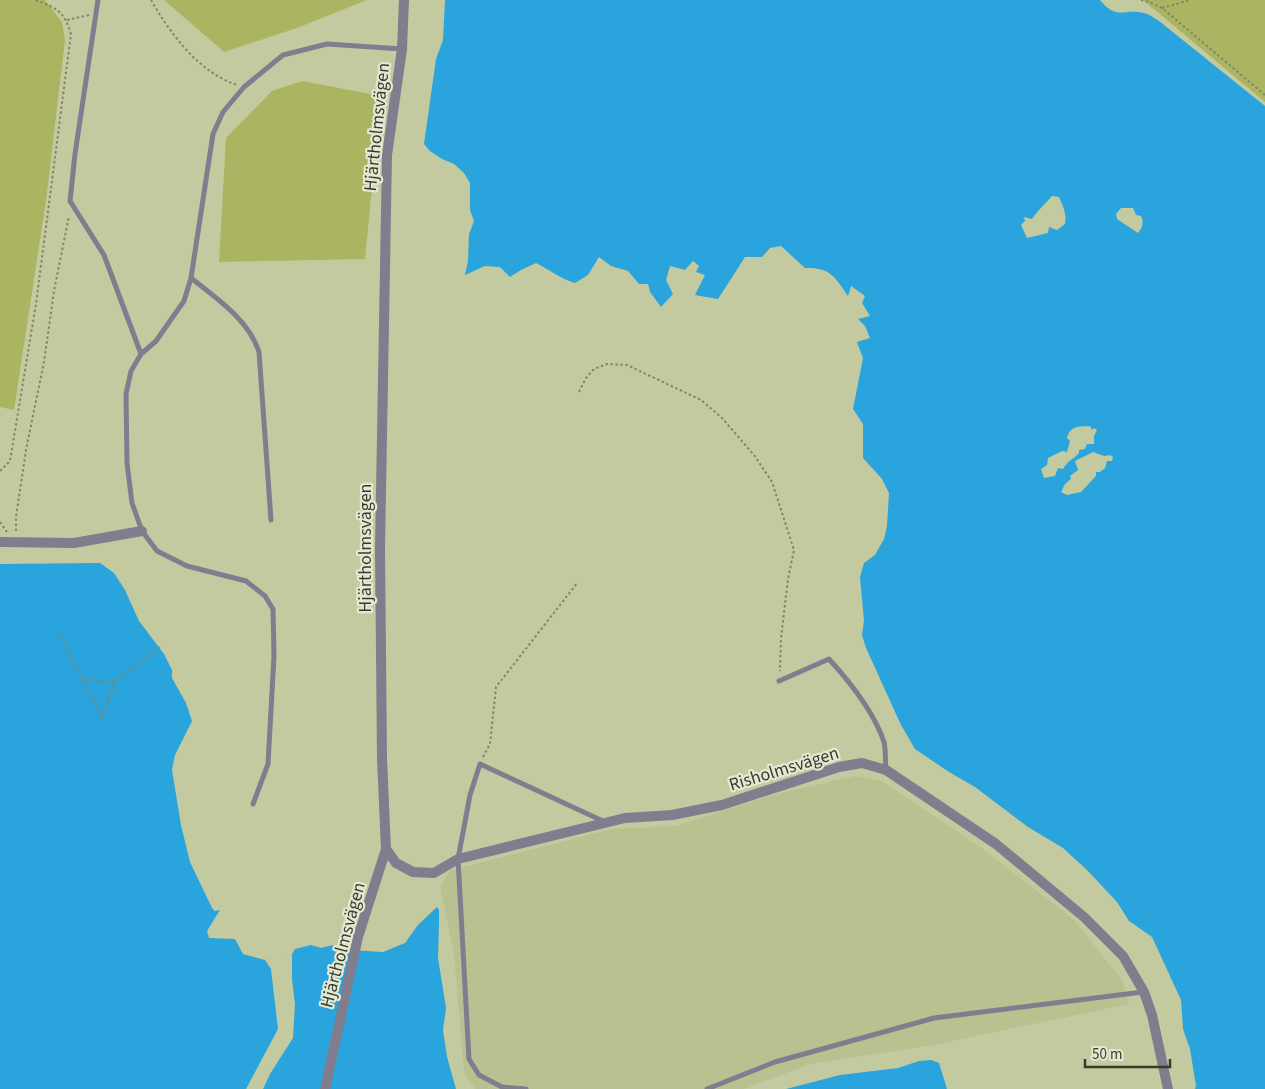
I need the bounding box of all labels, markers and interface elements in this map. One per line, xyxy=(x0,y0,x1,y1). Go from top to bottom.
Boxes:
street label: Hjärtholmsvägen xyxy=(358,62,396,192)
street label: Hjärtholmsvägen xyxy=(353,484,378,612)
street label: Risholmsvägen xyxy=(726,740,842,798)
street label: Hjärtholmsvägen xyxy=(314,880,372,1010)
scale bar xyxy=(1085,1036,1170,1068)
text: 50 m xyxy=(1092,1044,1122,1065)

